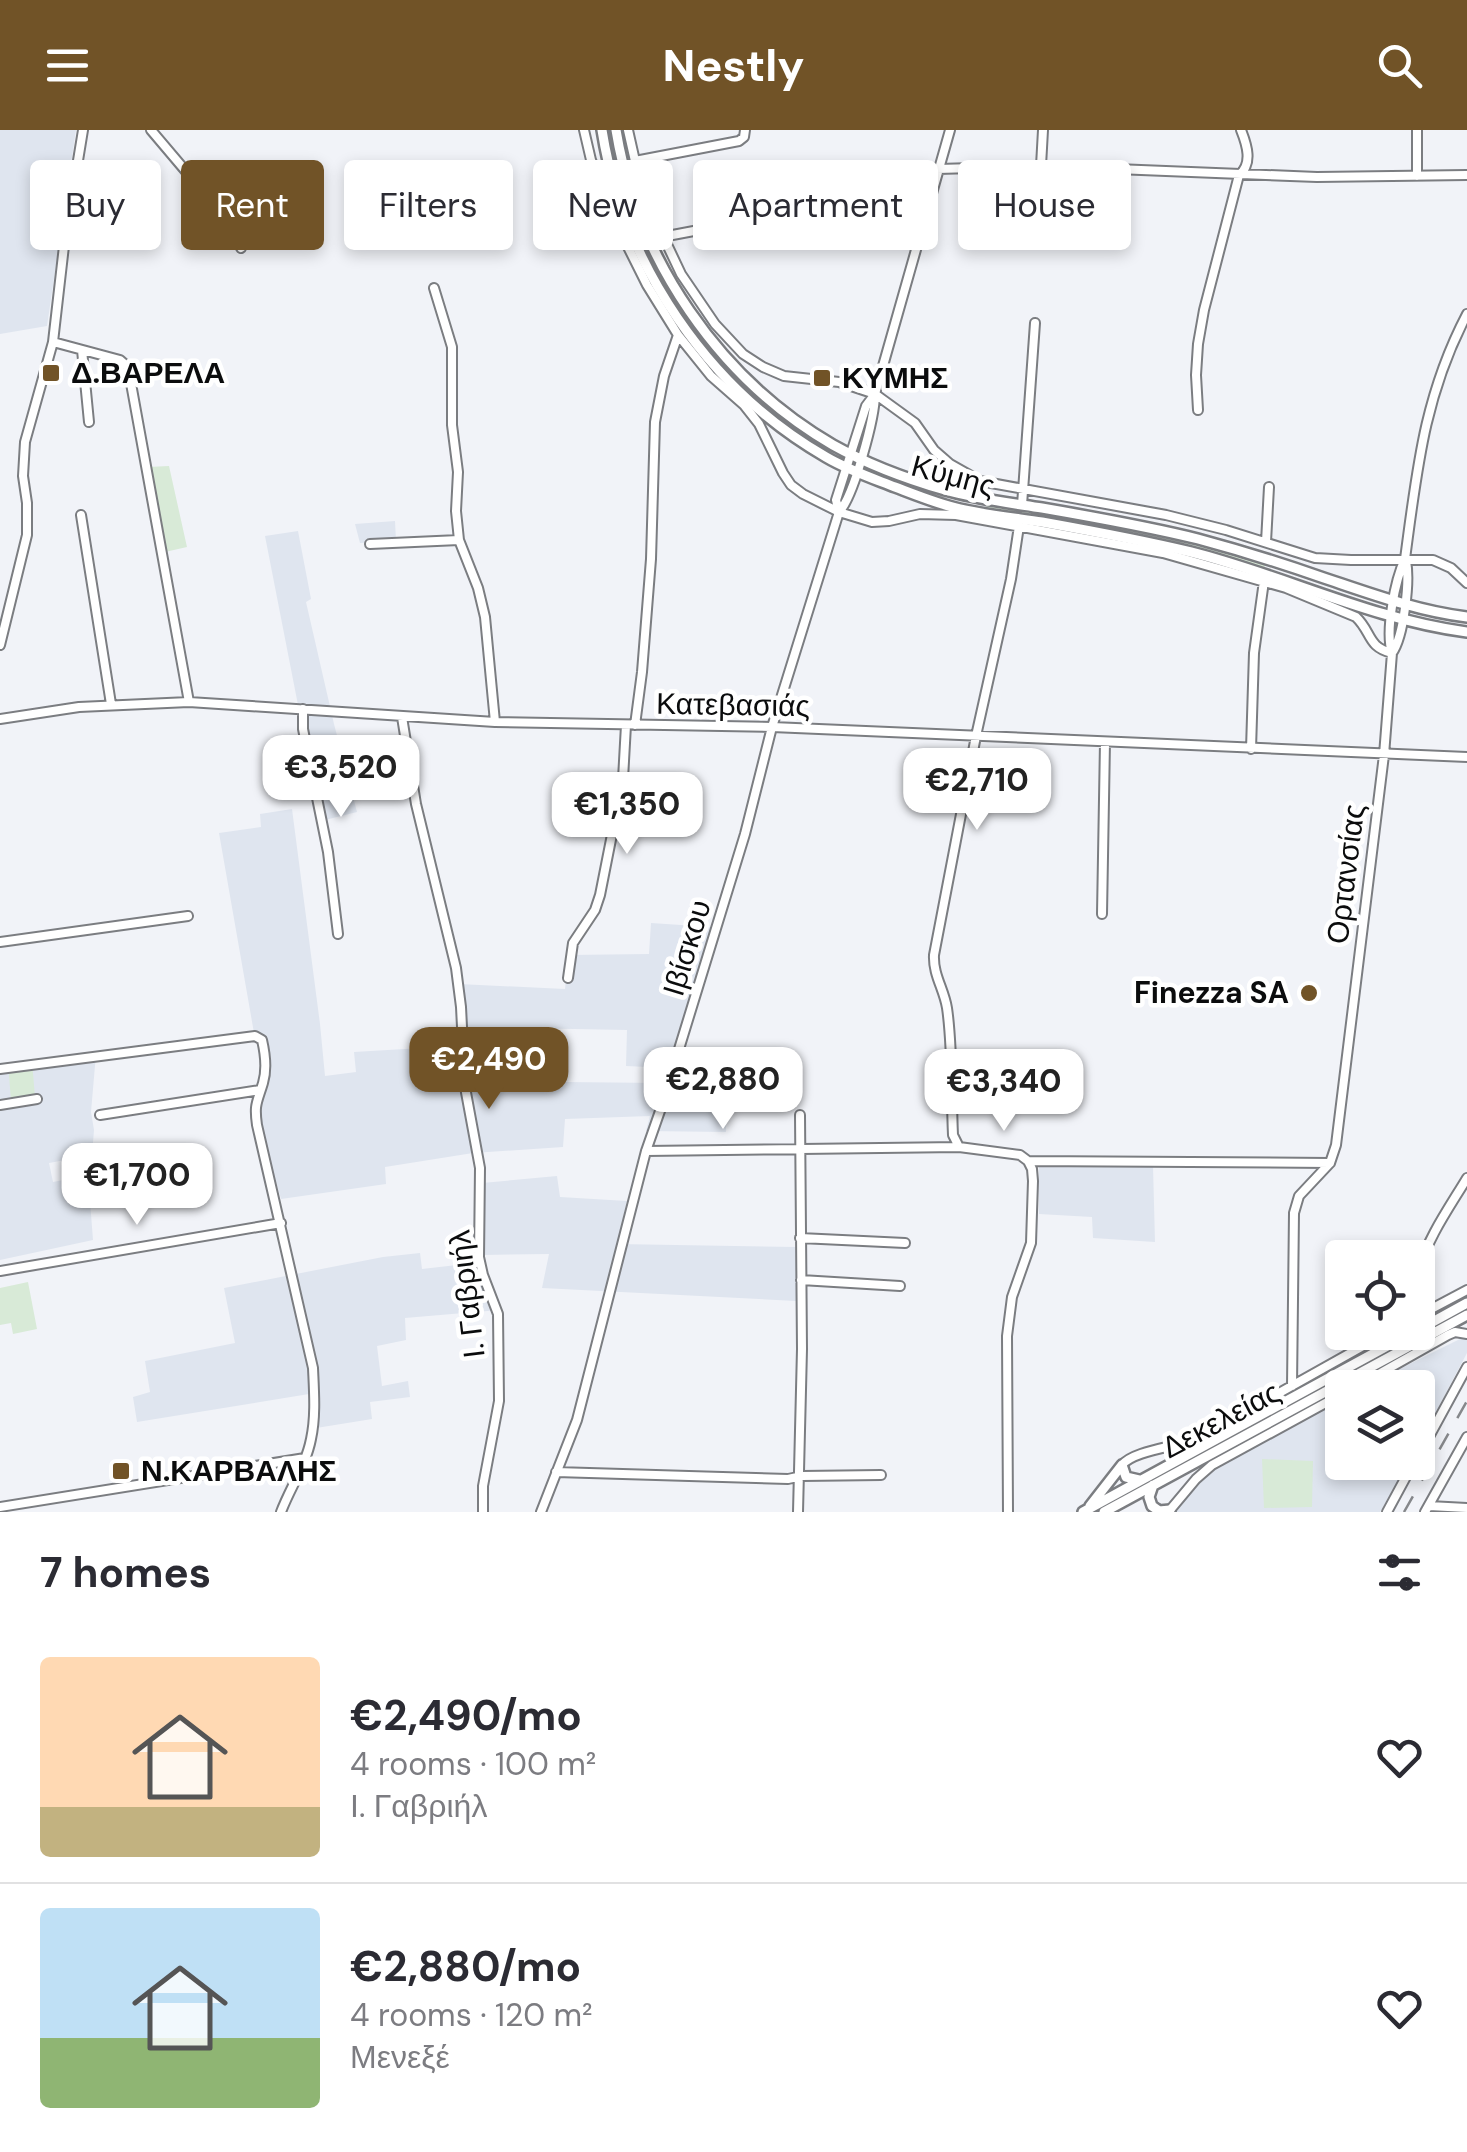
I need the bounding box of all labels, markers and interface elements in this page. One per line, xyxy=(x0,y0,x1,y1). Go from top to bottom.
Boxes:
text: Nestly xyxy=(663,36,804,95)
icon: menu xyxy=(40,38,95,93)
icon: search xyxy=(1372,38,1427,93)
chip: Buy xyxy=(30,160,161,250)
chip: Rent xyxy=(181,160,324,250)
chip: Filters xyxy=(344,160,513,250)
chip: New xyxy=(533,160,673,250)
chip: Apartment xyxy=(693,160,938,250)
chip: House xyxy=(958,160,1131,250)
place label: Δ.ΒΑΡΕΛΑ xyxy=(71,353,225,392)
place label: ΚΥΜΗΣ xyxy=(842,358,948,397)
marker: Δ.ΒΑΡΕΛΑ xyxy=(40,362,62,384)
marker: ΚΥΜΗΣ xyxy=(811,367,833,389)
street label: Κύμης xyxy=(907,446,999,505)
street label: Κατεβασιάς xyxy=(656,684,810,725)
pin: €3,520 xyxy=(260,735,422,820)
text: €3,520 xyxy=(285,746,398,788)
pin: €2,710 xyxy=(896,748,1058,833)
text: €2,710 xyxy=(925,759,1029,801)
pin: €1,350 xyxy=(546,772,708,857)
text: €1,350 xyxy=(574,783,680,825)
street label: Ορτανσίας xyxy=(1318,802,1373,946)
street label: Ιβίσκου xyxy=(653,895,720,1001)
place label: Finezza SA xyxy=(1134,973,1289,1012)
marker: Finezza SA xyxy=(1298,982,1320,1004)
pin: €2,490 xyxy=(408,1027,570,1112)
text: €2,490 xyxy=(431,1038,547,1080)
pin: €2,880 xyxy=(642,1047,804,1132)
pin: €3,340 xyxy=(923,1049,1085,1134)
text: €2,880 xyxy=(666,1058,780,1100)
text: €3,340 xyxy=(946,1060,1062,1102)
pin: €1,700 xyxy=(56,1143,218,1228)
text: €1,700 xyxy=(84,1154,190,1196)
street label: Ι. Γαβριήλ xyxy=(439,1228,494,1360)
map controls xyxy=(1325,1240,1435,1480)
button: locate xyxy=(1325,1240,1435,1350)
button: layers xyxy=(1325,1370,1435,1480)
street label: Δεκελείας xyxy=(1155,1372,1287,1467)
place label: Ν.ΚΑΡΒΑΛΗΣ xyxy=(141,1451,337,1490)
marker: Ν.ΚΑΡΒΑΛΗΣ xyxy=(110,1460,132,1482)
text: 7 homes xyxy=(40,1545,211,1600)
icon: filters xyxy=(1372,1545,1427,1600)
text: €2,490/mo xyxy=(350,1688,582,1743)
icon: home xyxy=(120,1697,240,1817)
icon: heart xyxy=(1372,1730,1427,1785)
text: 4 rooms · 100 m² xyxy=(350,1743,596,1785)
text: Ι. Γαβριήλ xyxy=(350,1785,487,1827)
text: €2,880/mo xyxy=(350,1939,581,1994)
icon: home xyxy=(120,1948,240,2068)
icon: heart xyxy=(1372,1981,1427,2036)
text: 4 rooms · 120 m² xyxy=(350,1994,593,2036)
text: Μενεξέ xyxy=(350,2036,450,2078)

